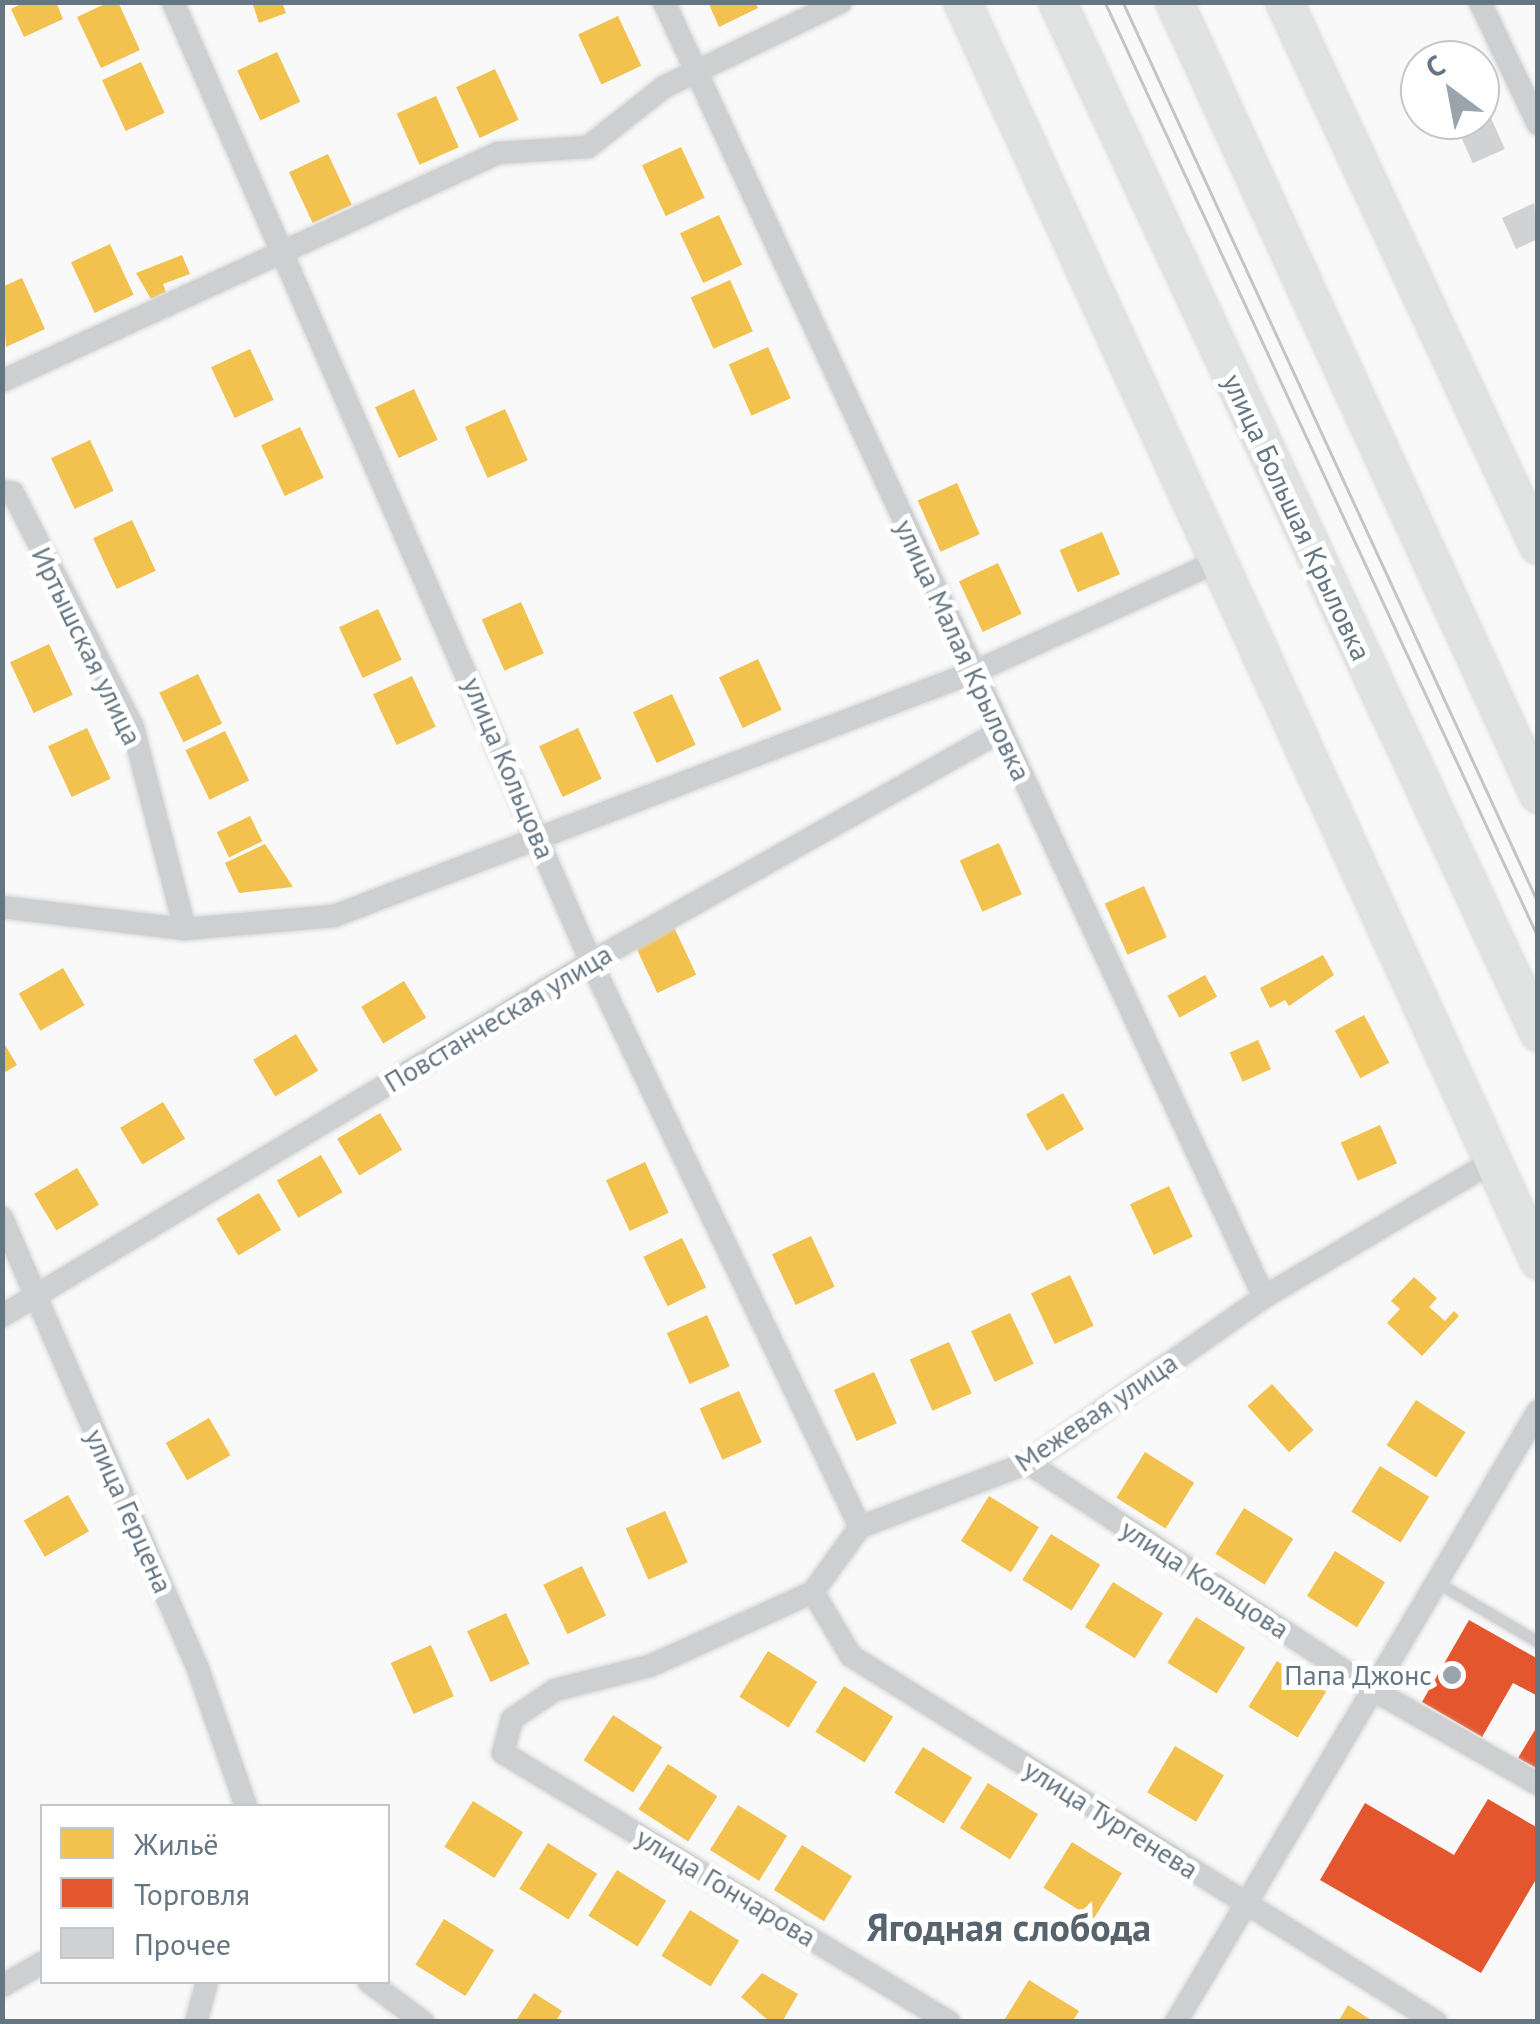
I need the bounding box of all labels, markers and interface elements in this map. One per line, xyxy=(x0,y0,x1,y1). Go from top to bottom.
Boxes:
north arrow xyxy=(1400,40,1500,140)
text: С xyxy=(1418,46,1451,86)
street label: улица Большая Крыловка xyxy=(1216,368,1378,666)
street label: улица Малая Крыловка xyxy=(888,514,1038,786)
street label: Иртышская улица xyxy=(25,542,149,750)
street label: улица Кольцова xyxy=(456,672,562,864)
street label: Повстанческая улица xyxy=(378,937,618,1099)
street label: Межевая улица xyxy=(1008,1345,1184,1479)
street label: улица Герцена xyxy=(78,1424,180,1598)
street label: улица Кольцова xyxy=(1114,1512,1296,1646)
place label: Папа Джонс xyxy=(1284,1658,1432,1692)
marker: Папа Джонс xyxy=(1441,1664,1463,1686)
street label: улица Тургенева xyxy=(1017,1752,1205,1886)
legend xyxy=(40,1804,390,1984)
street label: улица Гончарова xyxy=(630,1820,822,1954)
text: Жильё xyxy=(134,1824,218,1863)
text: Торговля xyxy=(134,1874,250,1913)
district label: Ягодная слобода xyxy=(867,1904,1151,1950)
text: Прочее xyxy=(134,1924,231,1963)

